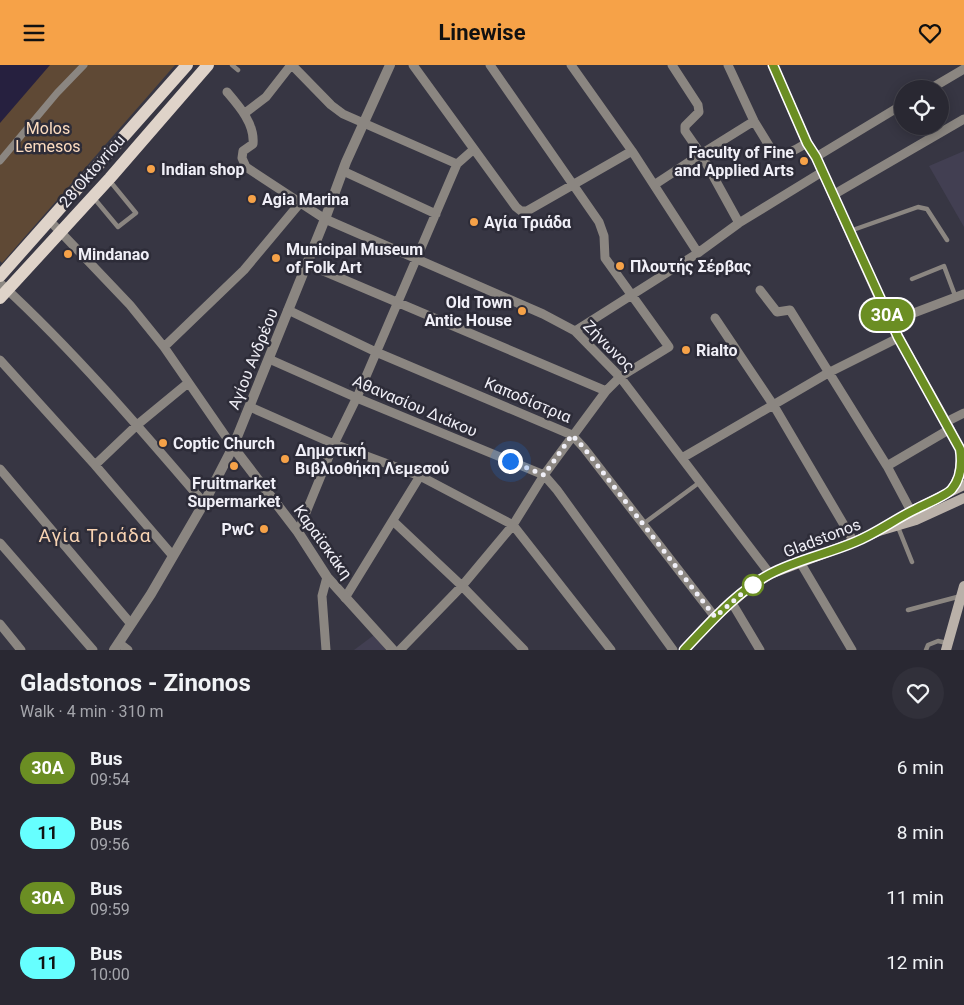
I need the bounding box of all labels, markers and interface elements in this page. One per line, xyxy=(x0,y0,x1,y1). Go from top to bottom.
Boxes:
icon: menu xyxy=(20,19,48,47)
icon: heart xyxy=(916,19,944,47)
text: Linewise xyxy=(438,20,526,45)
map controls xyxy=(894,80,949,135)
button: locate xyxy=(894,80,949,135)
park label: Molos Lemesos xyxy=(15,119,81,156)
street label: 28 Oktovriou xyxy=(55,131,129,211)
place label: Faculty of Fine and Applied Arts xyxy=(674,143,794,180)
marker: Faculty of Fine and Applied Arts xyxy=(798,155,810,167)
place label: Indian shop xyxy=(161,160,245,179)
marker: Indian shop xyxy=(145,163,157,175)
place label: Agia Marina xyxy=(262,190,349,209)
marker: Agia Marina xyxy=(246,193,258,205)
place label: Αγία Τριάδα xyxy=(484,213,571,232)
marker: Αγία Τριάδα xyxy=(468,216,480,228)
place label: Municipal Museum of Folk Art xyxy=(286,240,423,277)
place label: Mindanao xyxy=(78,245,149,264)
marker: Mindanao xyxy=(62,248,74,260)
marker: Municipal Museum of Folk Art xyxy=(270,252,282,264)
place label: Πλουτής Σέρβας xyxy=(630,257,751,276)
marker: Πλουτής Σέρβας xyxy=(614,260,626,272)
place label: Old Town Antic House xyxy=(424,293,512,330)
line badge: 30A xyxy=(858,299,916,331)
text: 30A xyxy=(871,304,903,325)
marker: Old Town Antic House xyxy=(516,305,528,317)
street label: Αγίου Ανδρέου xyxy=(224,306,282,412)
street label: Ζήνωνος xyxy=(579,316,639,376)
place label: Rialto xyxy=(696,341,738,360)
marker: Rialto xyxy=(680,344,692,356)
street label: Αθανασίου Διάκου xyxy=(350,371,480,441)
street label: Καποδίστρια xyxy=(482,373,574,427)
place label: Coptic Church xyxy=(173,434,275,453)
marker: Coptic Church xyxy=(157,437,169,449)
place label: Δημοτική Βιβλιοθήκη Λεμεσού xyxy=(295,441,450,478)
your location xyxy=(498,449,523,474)
marker: Δημοτική Βιβλιοθήκη Λεμεσού xyxy=(279,453,291,465)
marker: Fruitmarket Supermarket xyxy=(228,460,240,472)
place label: Fruitmarket Supermarket xyxy=(187,474,281,511)
street label: Καραϊσκάκη xyxy=(290,501,356,583)
street label: Gladstonos xyxy=(781,515,863,561)
place label: PwC xyxy=(221,520,254,539)
marker: PwC xyxy=(258,523,270,535)
district label: Αγία Τριάδα xyxy=(38,524,152,547)
unlabelled marker xyxy=(742,574,764,596)
button: heart xyxy=(892,667,944,719)
text: Gladstonos - Zinonos xyxy=(20,669,251,697)
text: Walk · 4 min · 310 m xyxy=(20,702,164,721)
text: Bus xyxy=(90,747,123,770)
text: 6 min xyxy=(897,756,944,779)
text: 30A xyxy=(31,757,64,778)
text: 09:54 xyxy=(90,770,130,789)
text: Bus xyxy=(90,812,123,835)
text: 8 min xyxy=(897,821,944,844)
text: 11 xyxy=(37,822,58,843)
text: 09:56 xyxy=(90,835,130,854)
text: Bus xyxy=(90,877,123,900)
text: 11 min xyxy=(886,886,944,909)
text: 30A xyxy=(31,887,64,908)
text: 09:59 xyxy=(90,900,130,919)
text: Bus xyxy=(90,942,123,965)
text: 12 min xyxy=(886,951,944,974)
text: 11 xyxy=(37,952,58,973)
text: 10:00 xyxy=(90,965,130,984)

